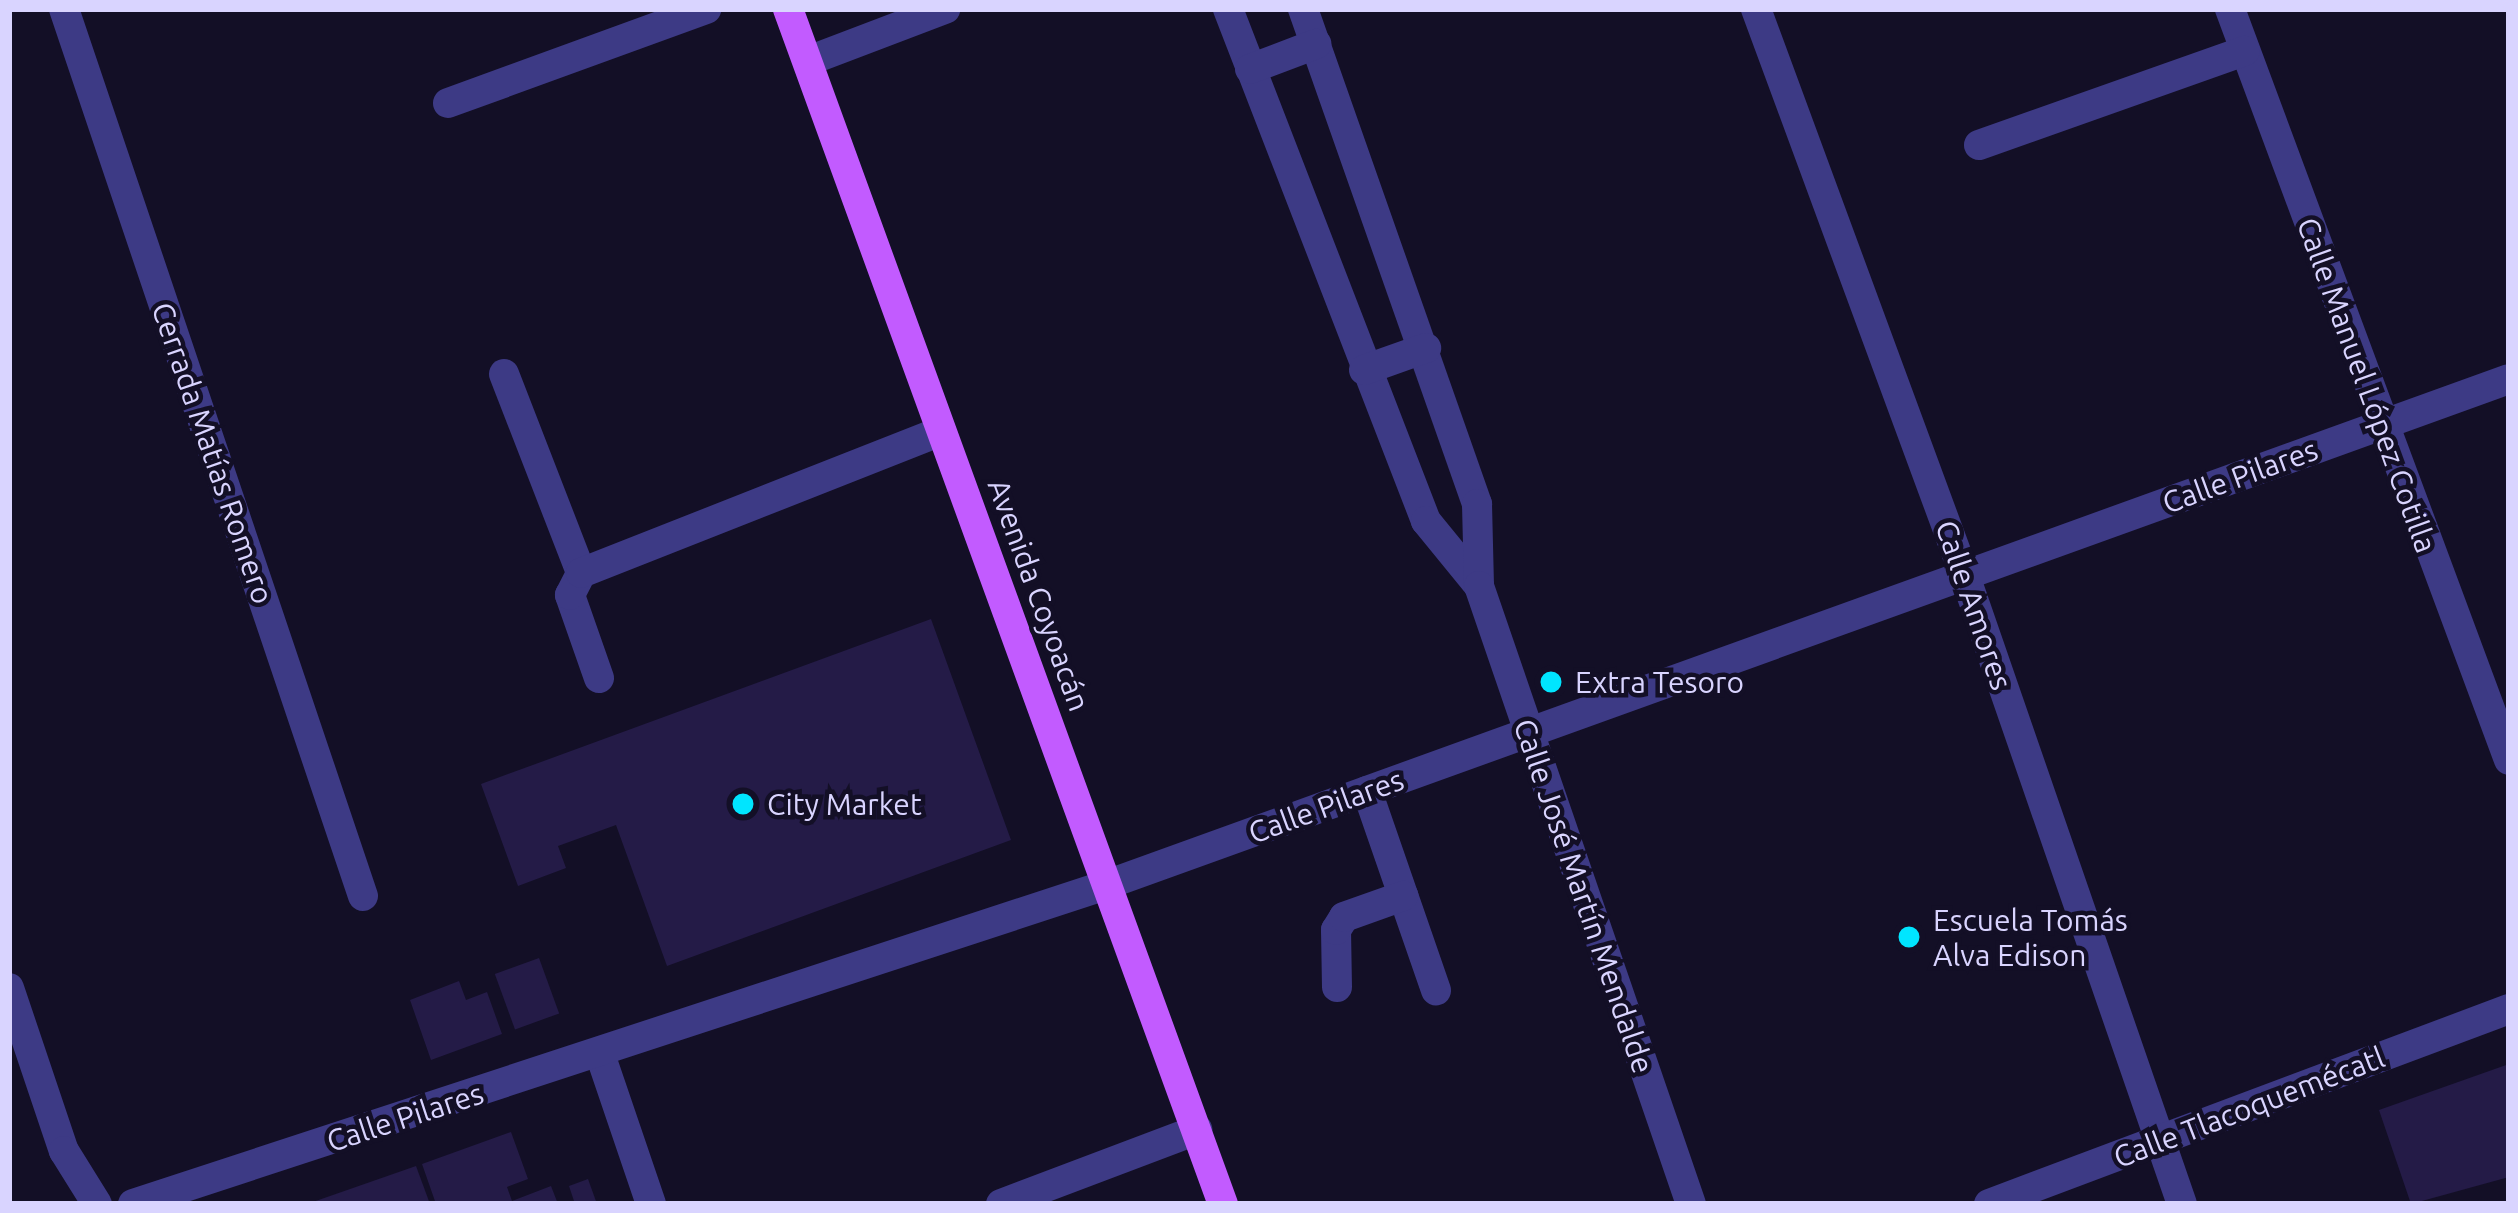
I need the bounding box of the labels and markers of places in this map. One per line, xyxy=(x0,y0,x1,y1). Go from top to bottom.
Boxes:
place label: Extra Tesoro xyxy=(1575,664,1744,700)
marker: Extra Tesoro xyxy=(1538,669,1564,695)
place label: City Market xyxy=(767,786,922,822)
marker: City Market xyxy=(730,791,756,817)
place label: Escuela Tomás Alva Edison xyxy=(1933,902,2128,972)
marker: Escuela Tomás Alva Edison xyxy=(1896,924,1922,950)

